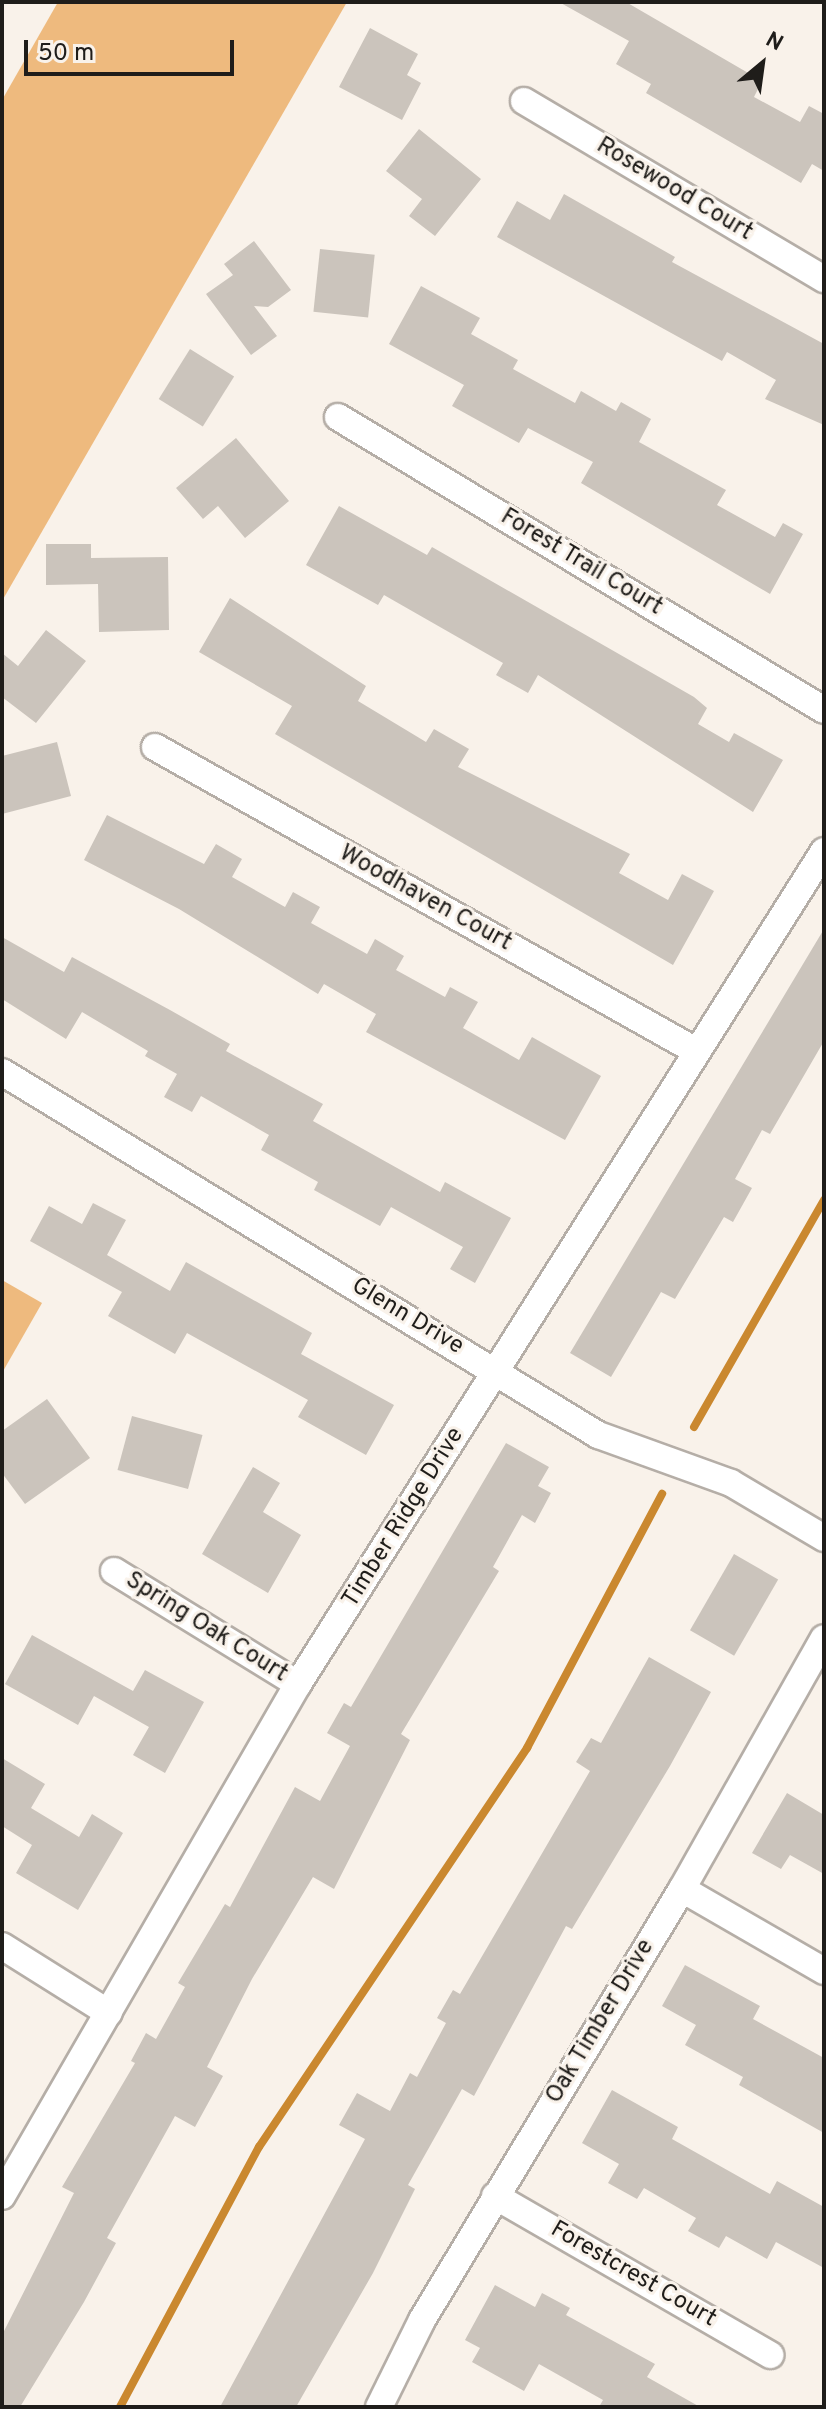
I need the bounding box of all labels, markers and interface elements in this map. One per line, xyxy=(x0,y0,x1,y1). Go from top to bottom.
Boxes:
scale bar xyxy=(28,24,238,74)
north arrow xyxy=(722,24,802,104)
text: N xyxy=(760,27,787,58)
text: 50 m xyxy=(38,39,94,69)
street label: Rosewood Court xyxy=(591,132,757,248)
street label: Forest Trail Court xyxy=(494,503,668,623)
street label: Woodhaven Court xyxy=(334,840,516,958)
street label: Glenn Drive xyxy=(346,1272,468,1362)
street label: Timber Ridge Drive xyxy=(337,1423,471,1613)
street label: Spring Oak Court xyxy=(120,1567,292,1689)
street label: Oak Timber Drive xyxy=(540,1934,662,2110)
street label: Forestcrest Court xyxy=(545,2216,721,2334)

